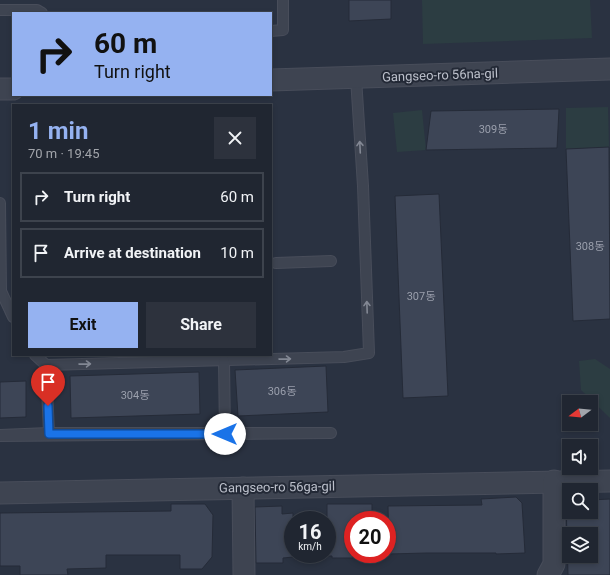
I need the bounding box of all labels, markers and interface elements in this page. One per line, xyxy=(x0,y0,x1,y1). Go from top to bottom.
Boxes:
text: 60 m xyxy=(94,27,157,60)
icon: right xyxy=(28,28,80,80)
text: Turn right xyxy=(94,61,171,82)
street label: Gangseo-ro 56na-gil xyxy=(382,65,498,85)
text: 1 min xyxy=(28,117,88,145)
button: close xyxy=(214,117,256,159)
house number: 309동 xyxy=(479,123,507,136)
one-way arrow xyxy=(357,141,364,154)
text: 70 m · 19:45 xyxy=(28,146,99,161)
icon: right xyxy=(30,186,52,208)
text: Turn right xyxy=(64,188,130,206)
text: 60 m xyxy=(220,188,254,206)
house number: 308동 xyxy=(576,240,604,253)
icon: arrive xyxy=(30,242,52,264)
text: Arrive at destination xyxy=(64,244,201,262)
text: 10 m xyxy=(220,244,254,262)
house number: 307동 xyxy=(407,290,435,303)
one-way arrow xyxy=(363,301,371,314)
button: Exit xyxy=(28,302,138,348)
button: Share xyxy=(146,302,256,348)
one-way arrow xyxy=(278,355,291,363)
one-way arrow xyxy=(78,360,91,368)
pin xyxy=(31,365,65,406)
icon: arrive xyxy=(37,371,59,393)
house number: 306동 xyxy=(268,385,296,398)
house number: 304동 xyxy=(121,389,149,402)
north arrow xyxy=(562,395,598,431)
map controls xyxy=(562,395,598,563)
position arrow xyxy=(204,413,246,455)
button: sound xyxy=(562,439,598,475)
street label: Gangseo-ro 56ga-gil xyxy=(219,478,335,496)
button: search xyxy=(562,483,598,519)
speed limit sign: 20 xyxy=(344,511,396,563)
text: 16 xyxy=(299,520,321,544)
button: layers xyxy=(562,527,598,563)
text: km/h xyxy=(298,541,322,552)

